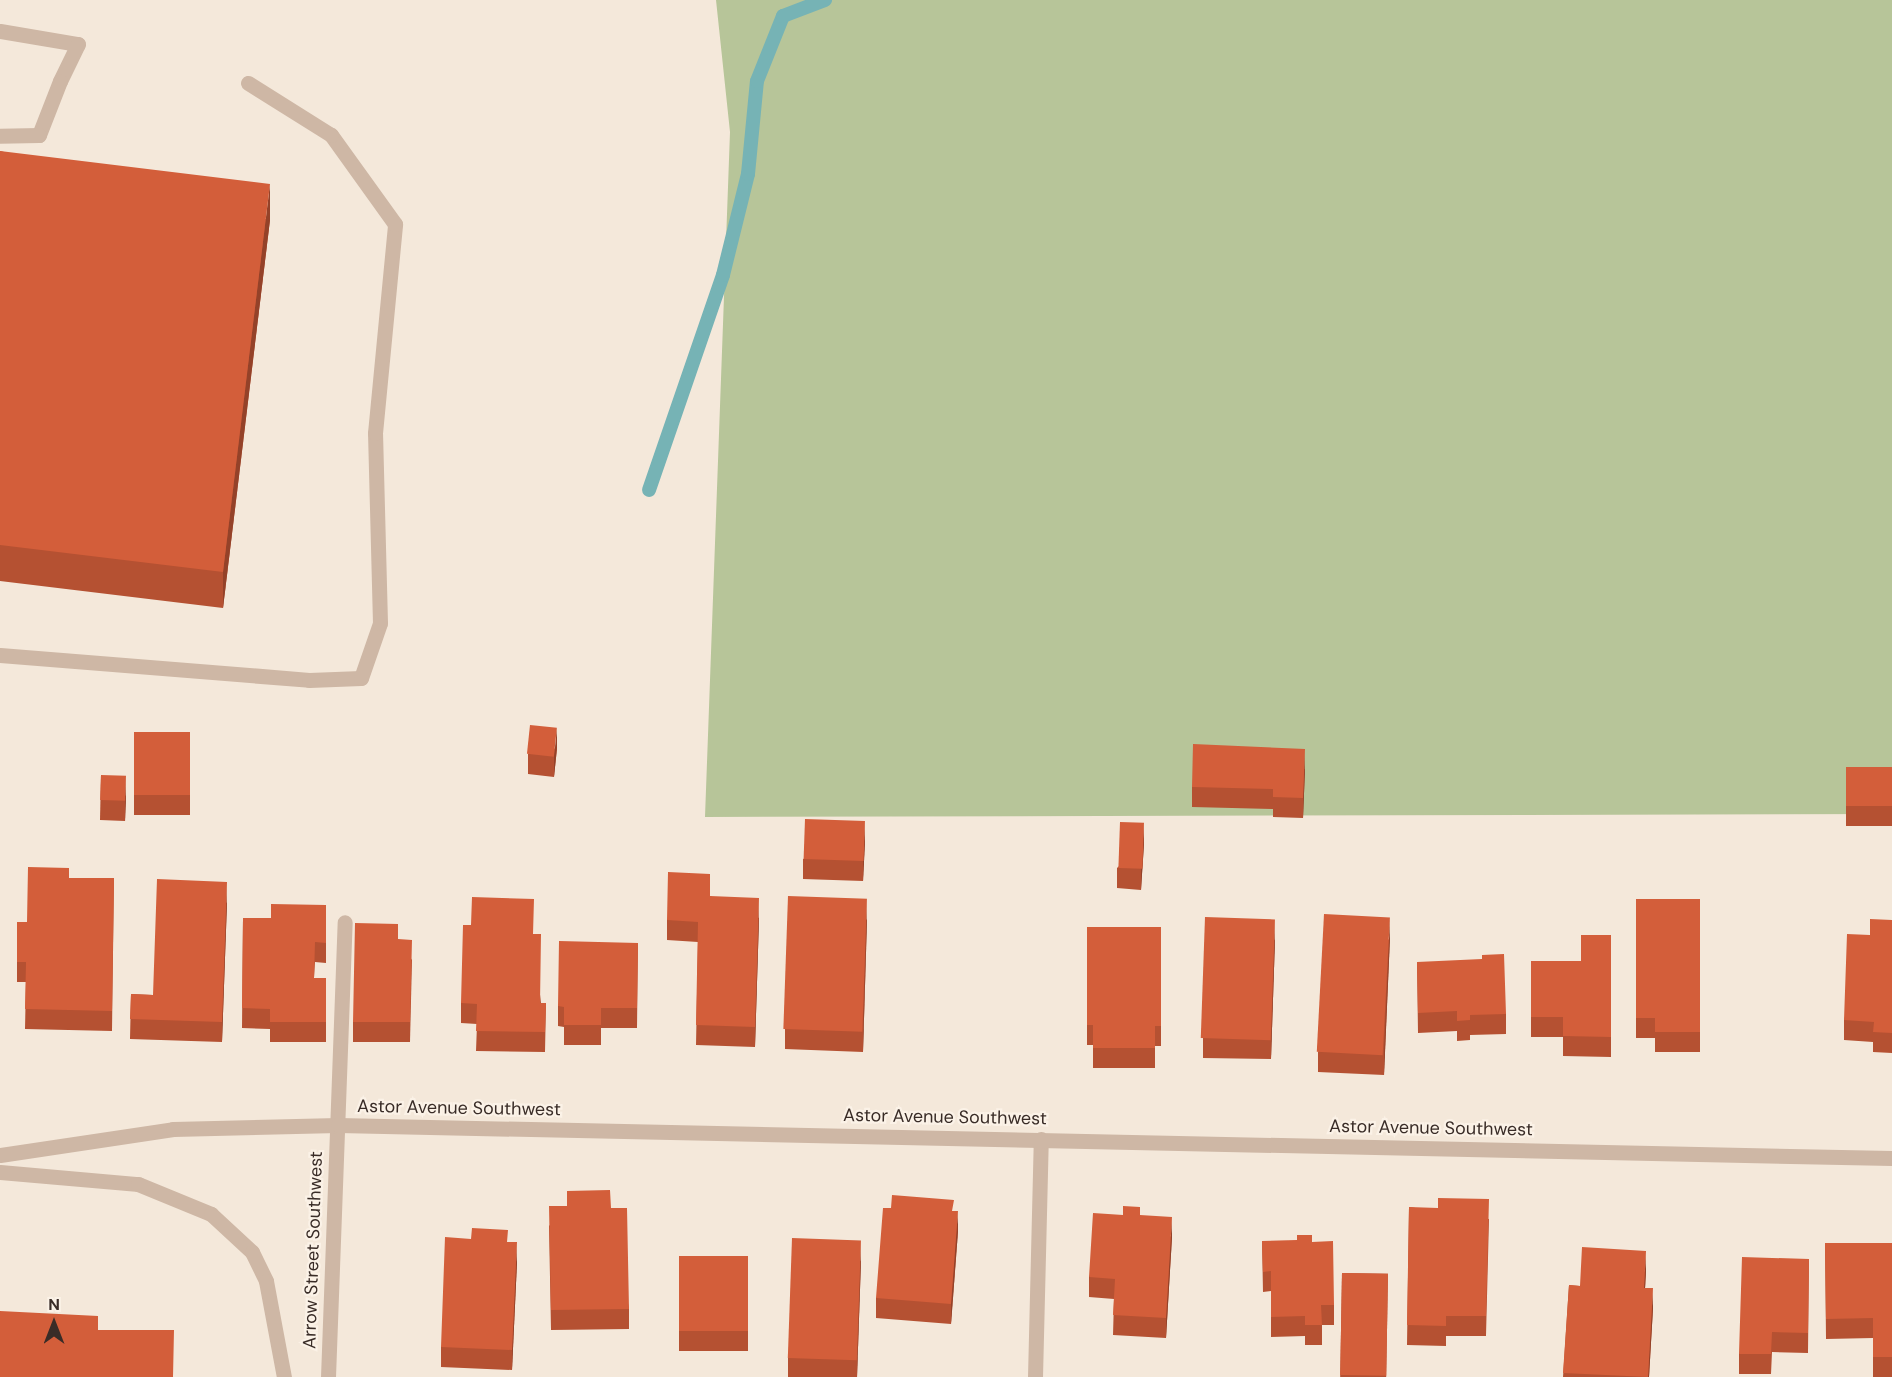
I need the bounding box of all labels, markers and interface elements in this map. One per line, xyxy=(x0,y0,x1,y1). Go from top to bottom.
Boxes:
street label: Astor Avenue Southwest xyxy=(357,1095,561,1121)
street label: Astor Avenue Southwest xyxy=(843,1104,1047,1130)
street label: Astor Avenue Southwest xyxy=(1329,1115,1533,1141)
street label: Arrow Street Southwest xyxy=(299,1151,327,1349)
north arrow xyxy=(24,1293,84,1353)
text: N xyxy=(48,1294,60,1315)

